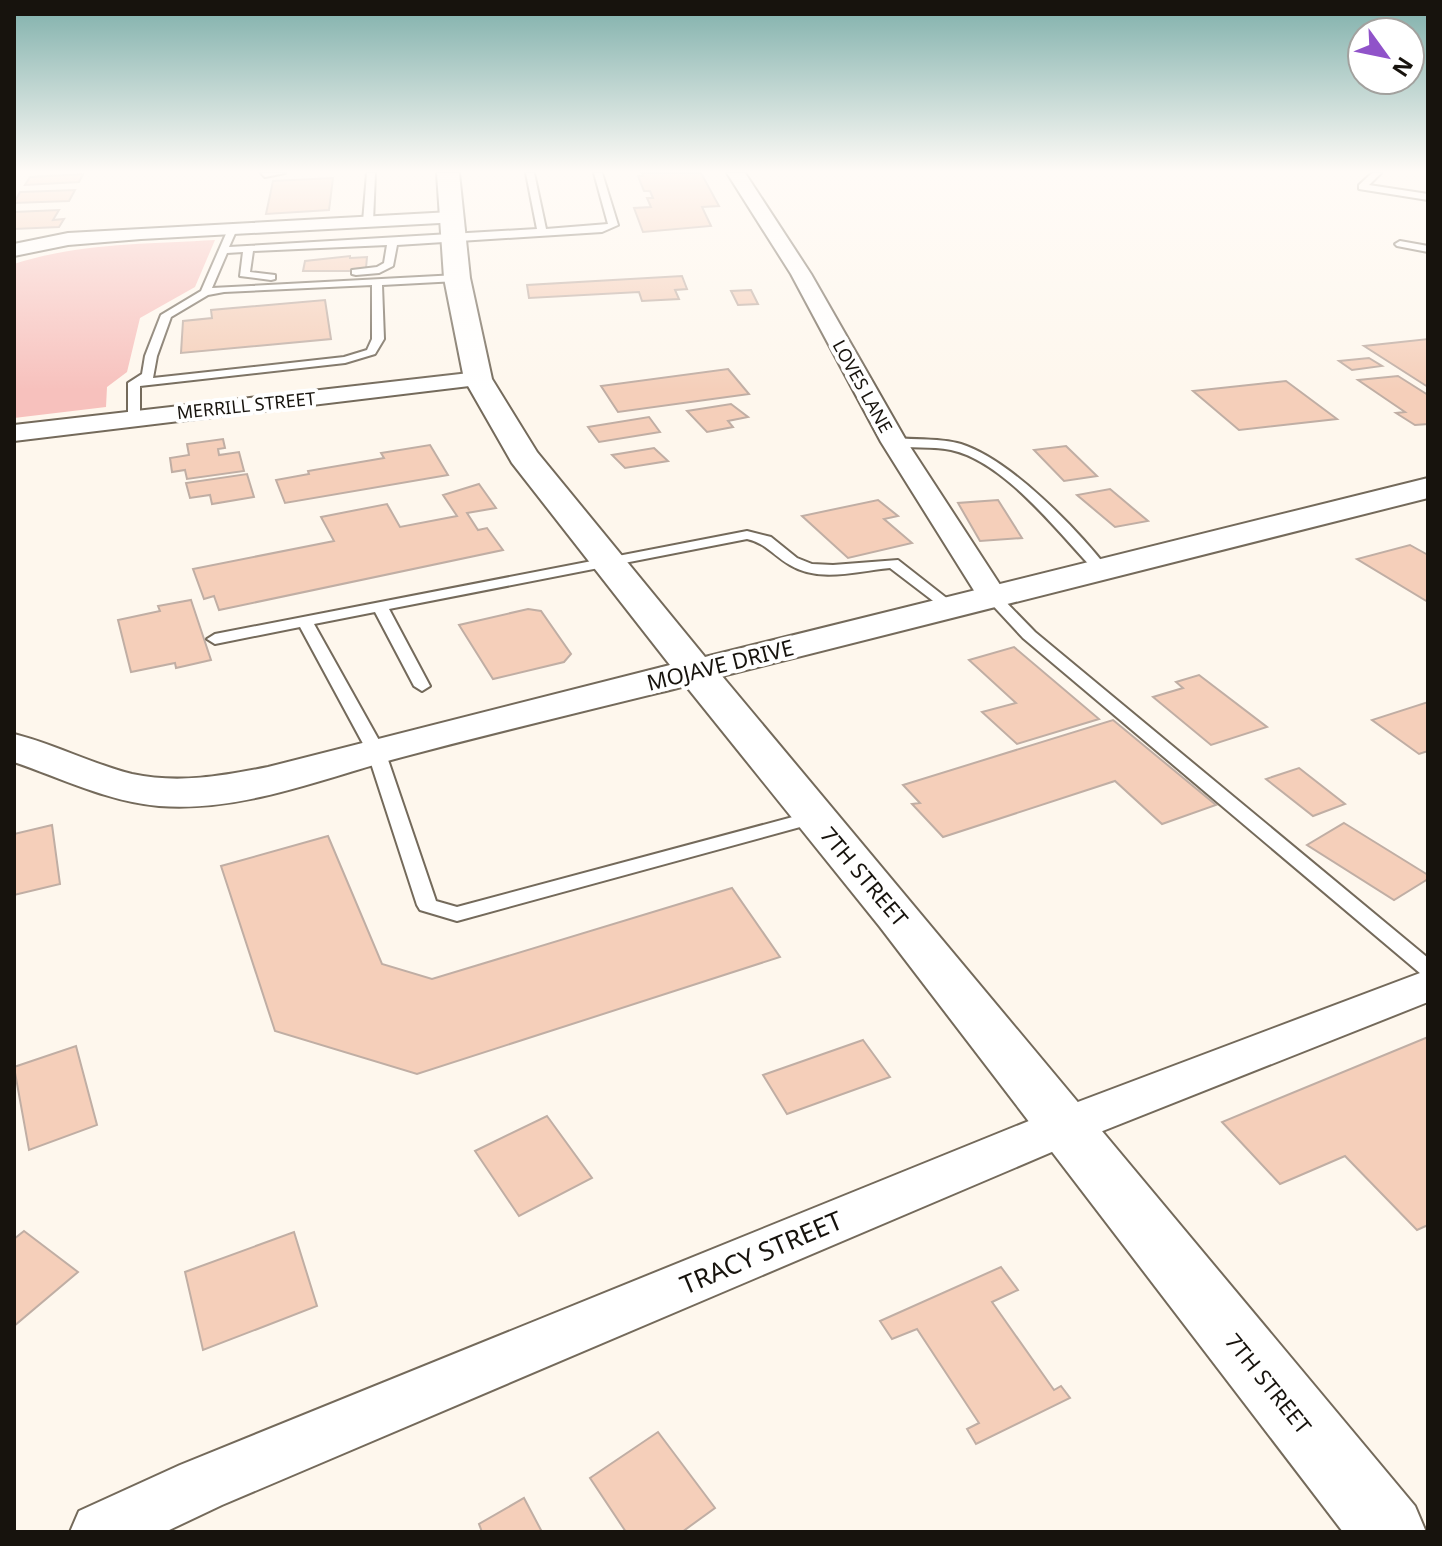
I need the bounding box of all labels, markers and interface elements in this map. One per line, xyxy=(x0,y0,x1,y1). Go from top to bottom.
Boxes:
north arrow xyxy=(1346,16,1426,96)
text: N xyxy=(1386,52,1421,83)
street label: LOVES LANE xyxy=(828,335,898,437)
street label: MERRILL STREET xyxy=(175,386,317,424)
street label: MOJAVE DRIVE xyxy=(644,631,796,697)
street label: 7TH STREET xyxy=(814,820,916,932)
street label: TRACY STREET xyxy=(674,1201,848,1302)
street label: 7TH STREET xyxy=(1219,1326,1319,1440)

